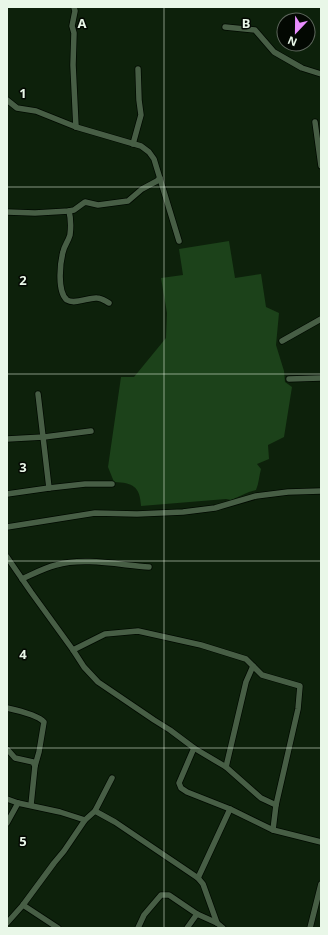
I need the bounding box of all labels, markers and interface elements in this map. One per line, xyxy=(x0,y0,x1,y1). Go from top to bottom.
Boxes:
north arrow xyxy=(276,12,316,52)
text: A xyxy=(78,14,87,32)
text: B xyxy=(242,14,250,32)
text: N xyxy=(285,33,299,50)
text: 1 xyxy=(19,84,27,102)
text: 2 xyxy=(19,271,27,289)
text: 3 xyxy=(19,458,27,476)
text: 4 xyxy=(19,645,27,663)
text: 5 xyxy=(19,832,27,850)

